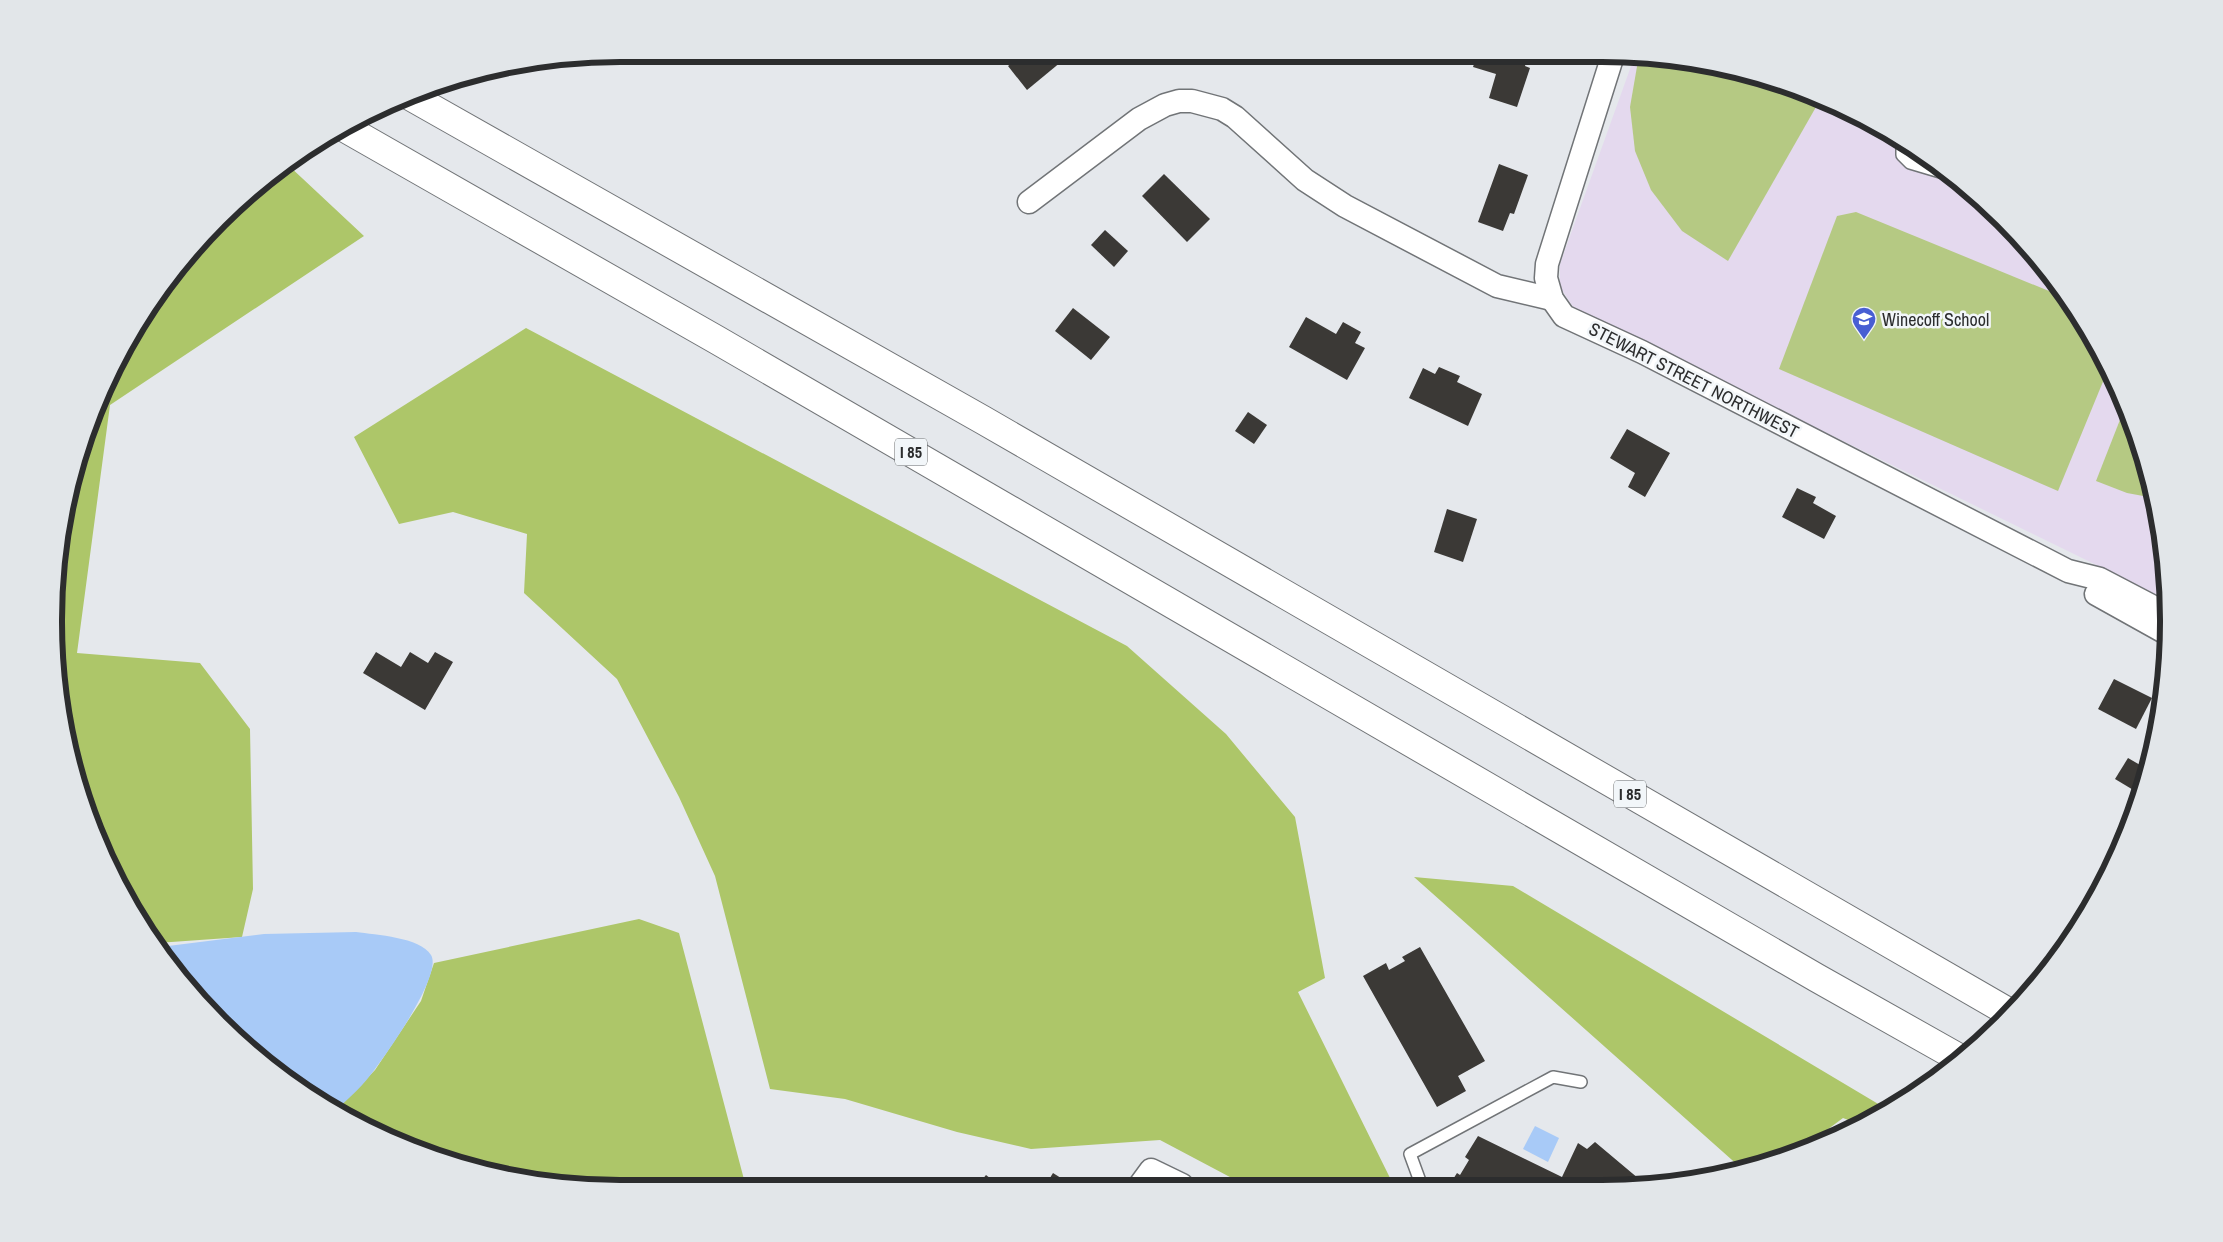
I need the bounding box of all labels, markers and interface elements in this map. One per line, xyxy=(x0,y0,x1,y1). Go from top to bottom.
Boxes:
school or university icon: Winecoff School xyxy=(1851,306,1877,340)
place label: Winecoff School xyxy=(1882,307,1989,332)
street label: STEWART STREET NORTHWEST xyxy=(1585,316,1803,444)
road number: I 85 xyxy=(895,438,927,466)
road number: I 85 xyxy=(1614,781,1646,808)

